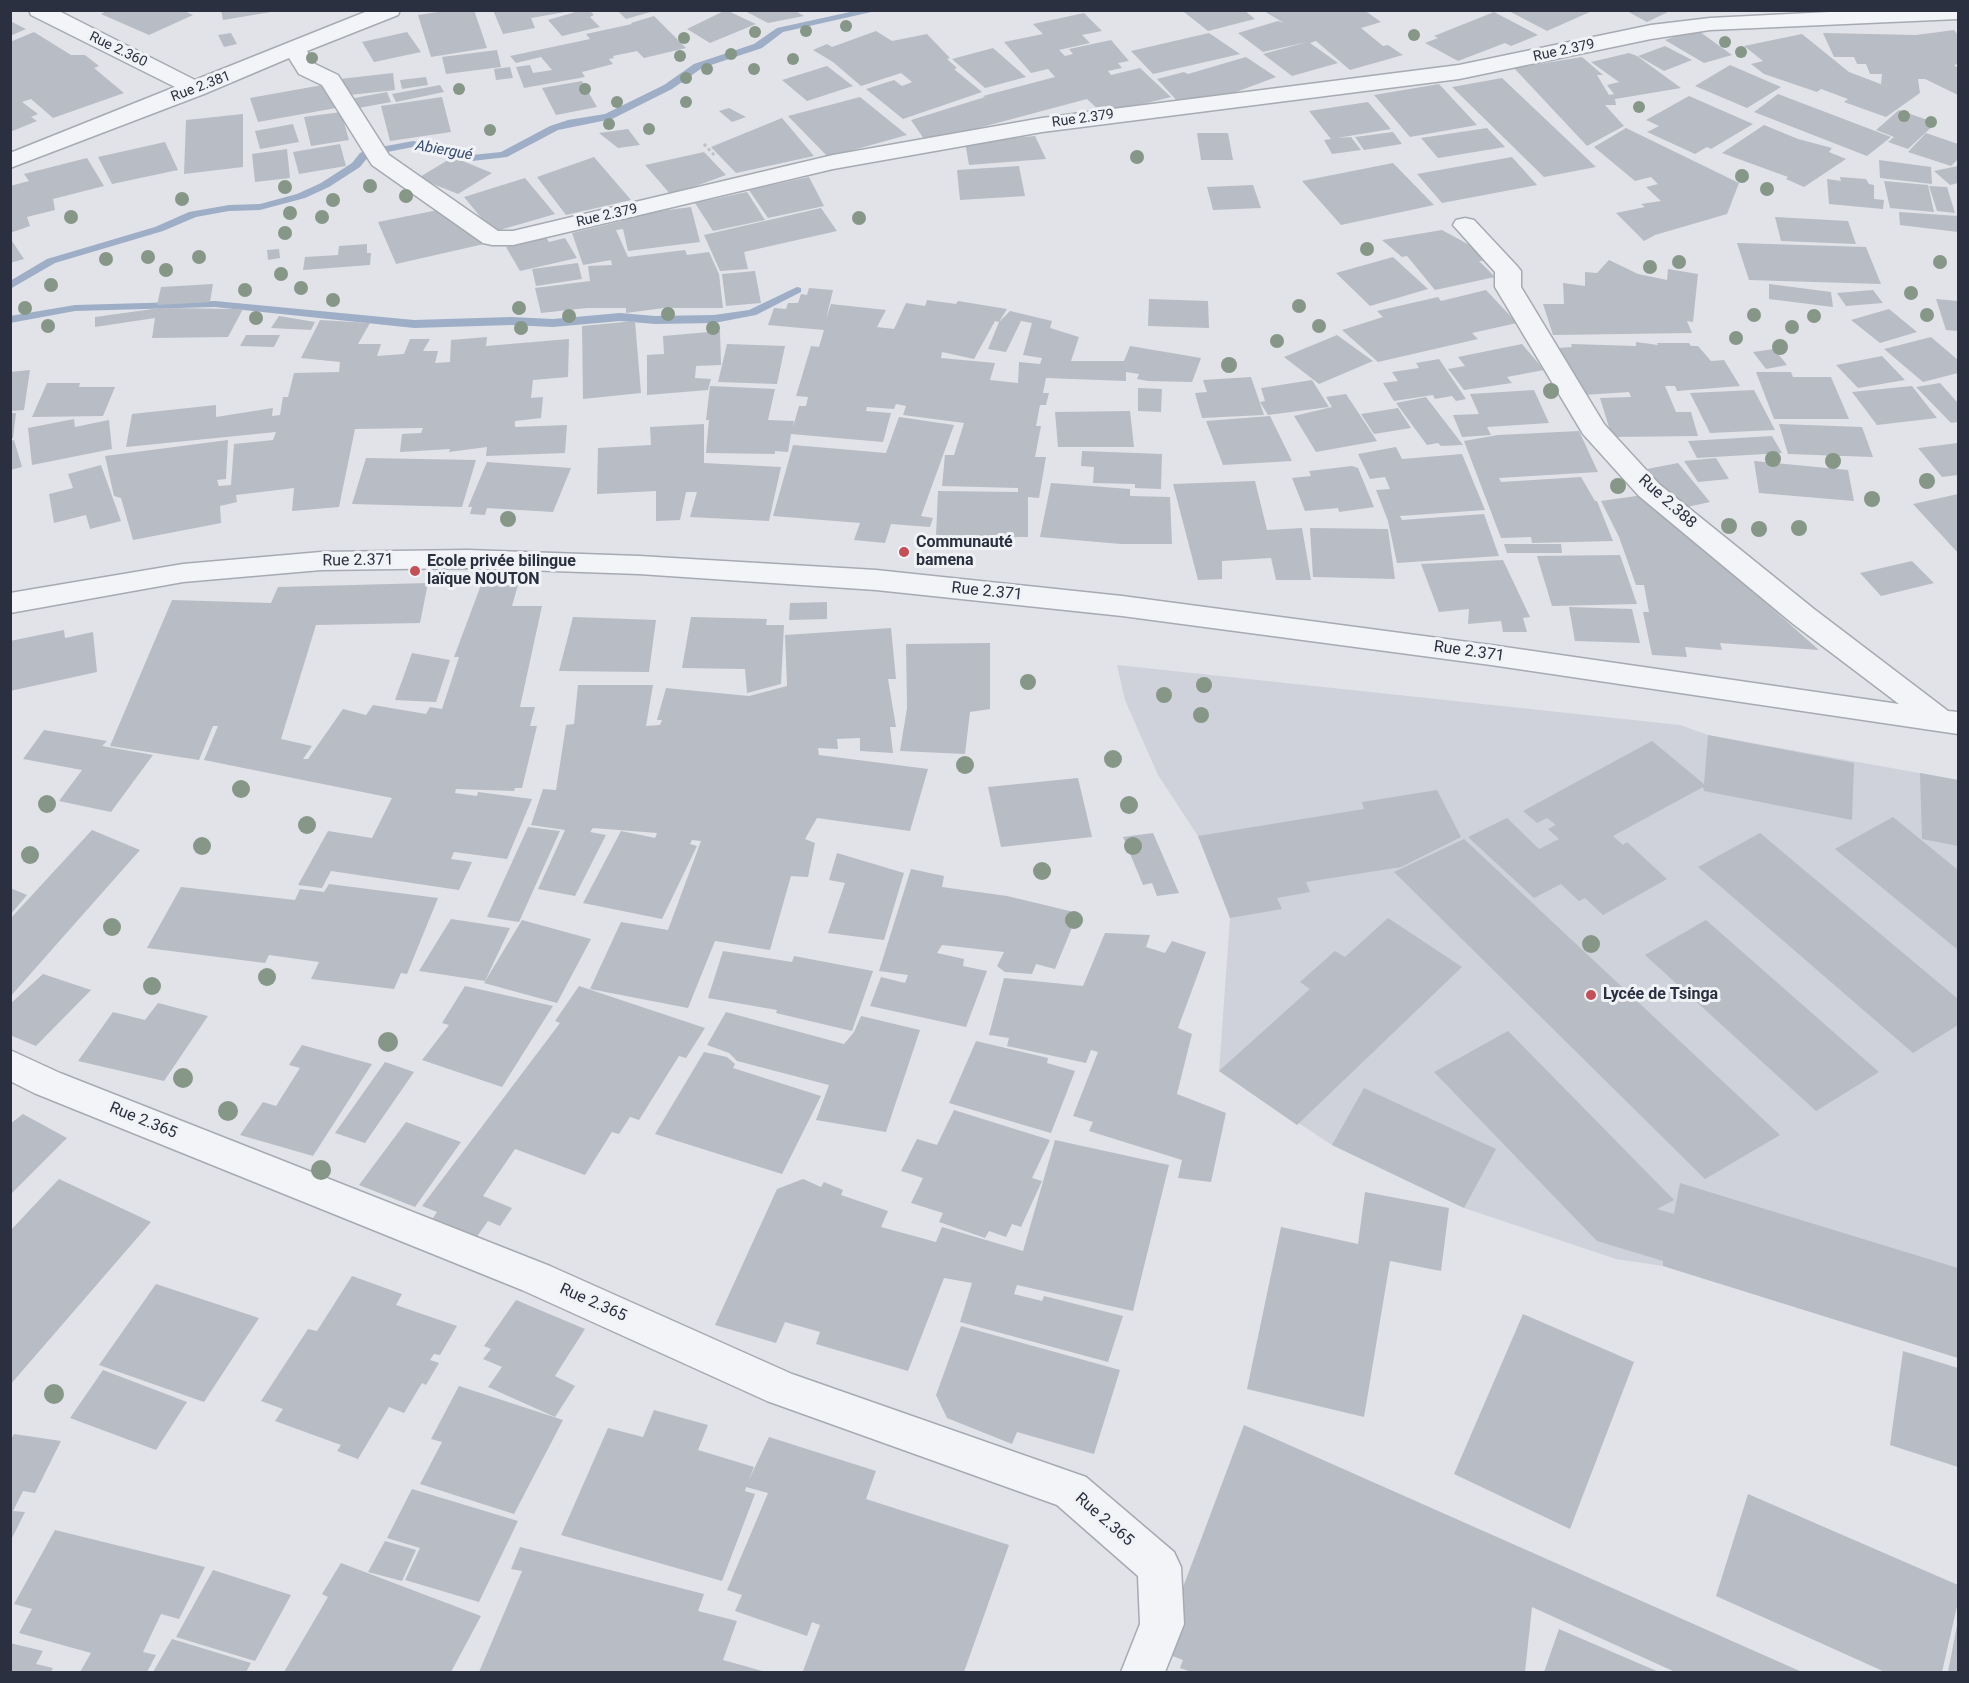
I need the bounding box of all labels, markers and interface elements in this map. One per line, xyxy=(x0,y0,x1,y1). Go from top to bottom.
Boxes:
street label: Rue 2.360 xyxy=(86,29,150,71)
street label: Rue 2.379 xyxy=(1532,36,1596,66)
street label: Rue 2.381 xyxy=(169,68,233,106)
street label: Rue 2.379 xyxy=(1051,106,1115,132)
water label: Abiergué xyxy=(414,137,474,165)
street label: Rue 2.379 xyxy=(575,201,639,231)
street label: Rue 2.388 xyxy=(1634,471,1700,533)
place label: Communauté bamena xyxy=(916,533,1013,571)
marker: Communauté bamena xyxy=(897,545,911,559)
street label: Rue 2.371 xyxy=(322,551,394,571)
place label: Ecole privée bilingue laïque NOUTON xyxy=(427,552,576,590)
marker: Ecole privée bilingue laïque NOUTON xyxy=(408,564,422,578)
street label: Rue 2.371 xyxy=(951,579,1023,605)
street label: Rue 2.371 xyxy=(1432,638,1506,666)
place label: Lycée de Tsinga xyxy=(1603,985,1718,1005)
marker: Lycée de Tsinga xyxy=(1584,988,1598,1002)
street label: Rue 2.365 xyxy=(106,1099,180,1143)
street label: Rue 2.365 xyxy=(557,1280,629,1326)
street label: Rue 2.365 xyxy=(1071,1489,1137,1551)

